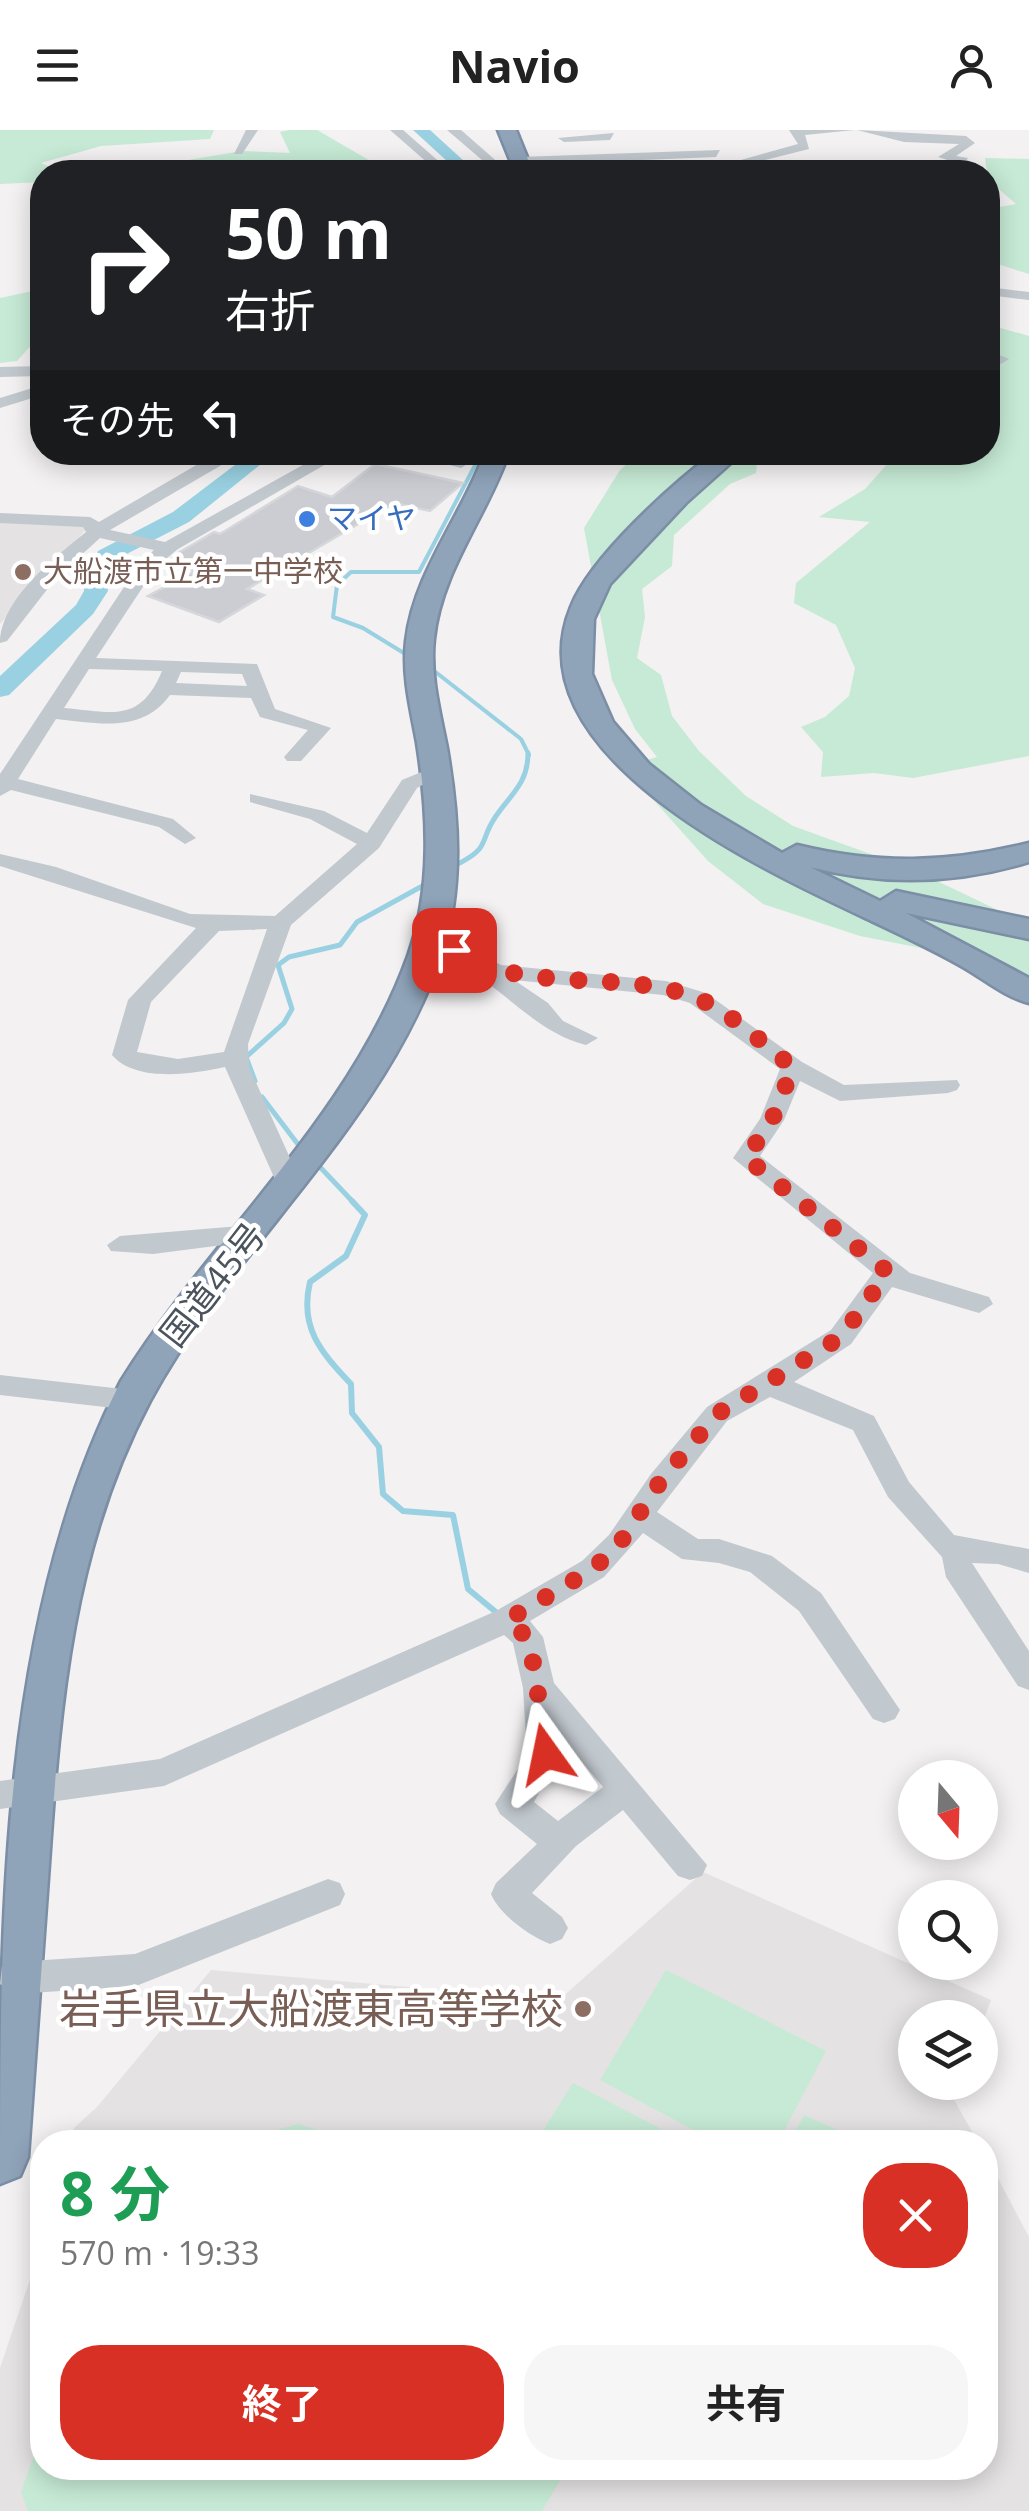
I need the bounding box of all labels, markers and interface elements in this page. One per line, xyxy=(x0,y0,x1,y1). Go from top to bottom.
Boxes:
text: Navio xyxy=(449,35,580,96)
icon: menu xyxy=(30,38,85,93)
icon: person xyxy=(944,38,999,93)
text: 50 m xyxy=(225,184,392,280)
icon: right xyxy=(60,200,190,330)
text: 右折 xyxy=(225,279,315,340)
icon: left xyxy=(194,390,249,445)
text: その先 xyxy=(60,393,174,445)
place label: マイヤ xyxy=(327,497,416,538)
marker: マイヤ xyxy=(296,508,318,530)
place label: 大船渡市立第一中学校 xyxy=(43,550,343,591)
marker: 大船渡市立第一中学校 xyxy=(12,561,34,583)
pin xyxy=(412,908,497,993)
icon: arrive xyxy=(427,923,482,978)
street label: 国道45号 xyxy=(149,1212,275,1356)
position arrow xyxy=(494,1702,598,1806)
north arrow xyxy=(898,1760,998,1860)
map controls xyxy=(898,1760,998,2100)
button: search xyxy=(898,1880,998,1980)
place label: 岩手県立大船渡東高等学校 xyxy=(59,1979,563,2036)
marker: 岩手県立大船渡東高等学校 xyxy=(572,1998,594,2020)
button: layers xyxy=(898,2000,998,2100)
text: 8 分 xyxy=(60,2152,170,2234)
button: close xyxy=(863,2163,968,2268)
text: 570 m · 19:33 xyxy=(60,2231,259,2274)
button: 終了 xyxy=(60,2345,504,2460)
button: 共有 xyxy=(524,2345,968,2460)

